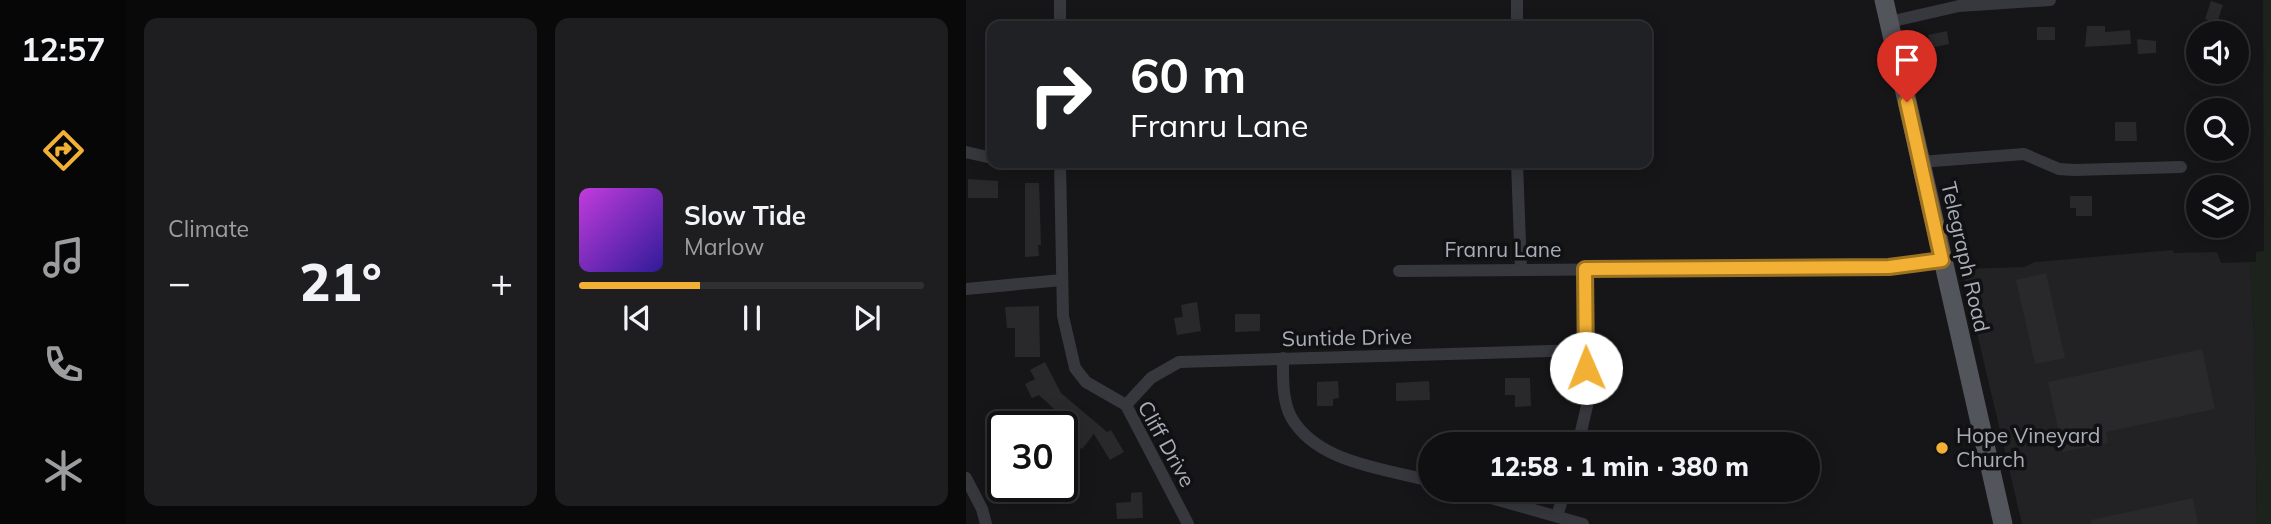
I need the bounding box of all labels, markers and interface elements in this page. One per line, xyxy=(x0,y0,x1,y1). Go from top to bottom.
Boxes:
map controls xyxy=(2186,21,2249,238)
button: sound xyxy=(2186,21,2249,84)
text: 12:57 xyxy=(21,29,105,69)
pin xyxy=(1877,30,1937,102)
icon: arrive xyxy=(1888,41,1926,79)
text: 60 m xyxy=(1130,44,1246,105)
icon: right xyxy=(1015,49,1106,140)
button: search xyxy=(2186,98,2249,161)
text: Franru Lane xyxy=(1130,105,1308,145)
icon: directions xyxy=(39,126,88,175)
button: layers xyxy=(2186,175,2249,238)
street label: Telegraph Road xyxy=(1936,179,1996,335)
text: Slow Tide xyxy=(684,199,806,232)
text: Climate xyxy=(168,214,249,243)
text: Marlow xyxy=(684,232,764,261)
icon: music xyxy=(39,233,88,282)
street label: Franru Lane xyxy=(1444,236,1562,262)
text: 21° xyxy=(299,249,382,314)
text: − xyxy=(168,258,191,306)
text: + xyxy=(490,258,513,306)
icon: previous xyxy=(618,299,656,337)
icon: pause xyxy=(733,299,771,337)
icon: next xyxy=(848,299,886,337)
street label: Suntide Drive xyxy=(1282,323,1412,351)
position arrow xyxy=(1549,331,1623,405)
icon: phone xyxy=(39,340,88,389)
street label: Cliff Drive xyxy=(1133,396,1201,491)
speed limit sign: 30 xyxy=(987,411,1078,502)
place label: Hope Vineyard Church xyxy=(1956,422,2100,472)
marker: Hope Vineyard Church xyxy=(1934,440,1950,456)
icon: climate xyxy=(39,446,88,495)
text: 12:58 · 1 min · 380 m xyxy=(1489,450,1749,483)

